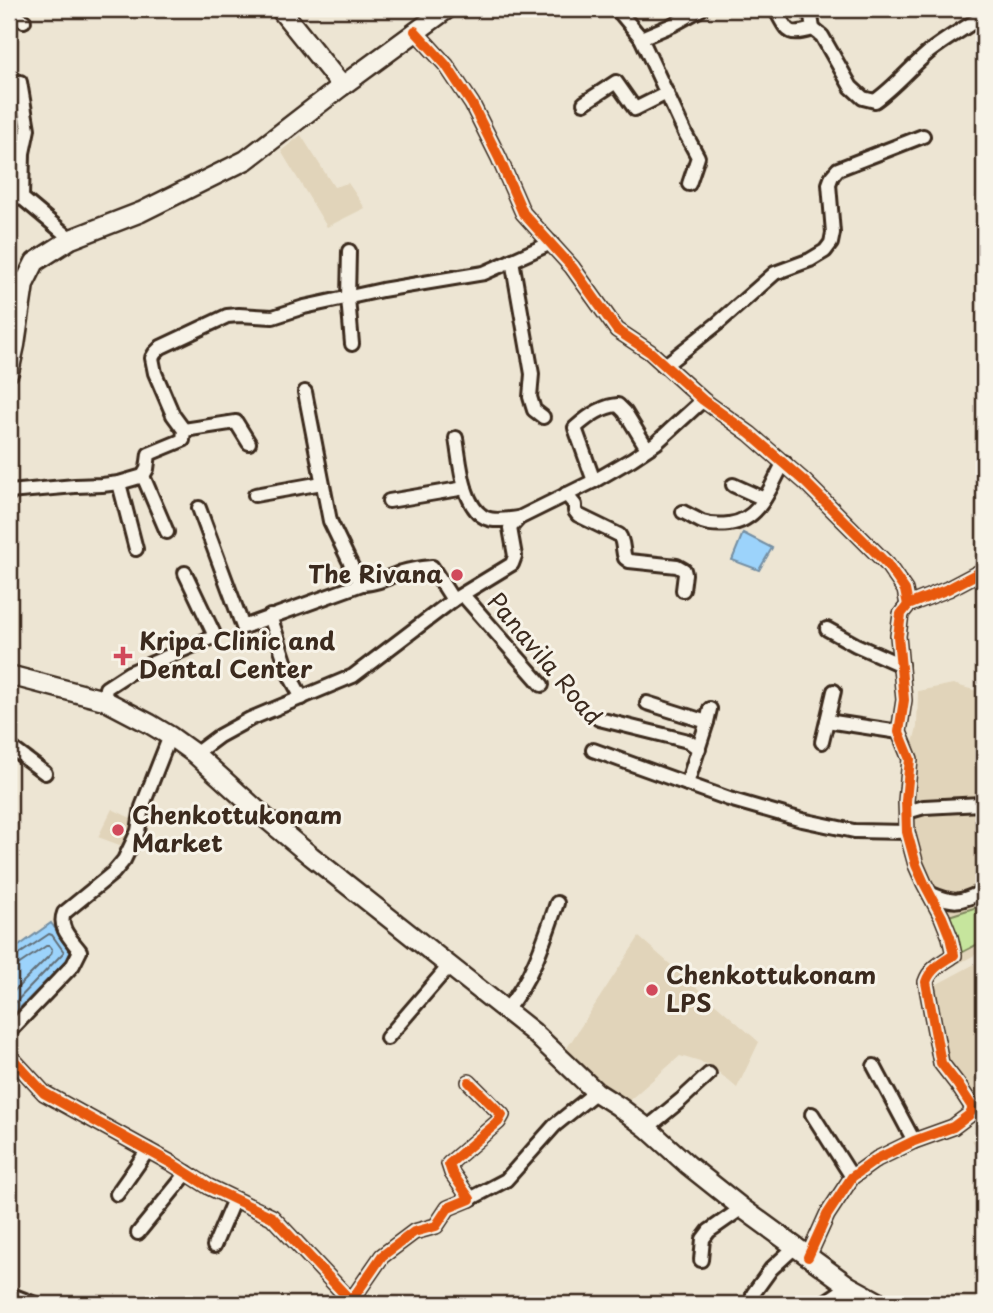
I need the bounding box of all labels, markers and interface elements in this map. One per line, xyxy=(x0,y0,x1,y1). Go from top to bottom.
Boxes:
place label: The Rivana xyxy=(308,555,443,591)
marker: The Rivana xyxy=(449,567,465,583)
street label: Panavila Road xyxy=(479,584,612,732)
place label: Kripa Clinic and Dental Center xyxy=(139,622,335,686)
marker: Kripa Clinic and Dental Center xyxy=(113,646,133,666)
place label: Chenkottukonam Market xyxy=(132,796,342,860)
marker: Chenkottukonam Market xyxy=(110,822,126,838)
place label: Chenkottukonam LPS xyxy=(666,956,876,1020)
marker: Chenkottukonam LPS xyxy=(644,982,660,998)

